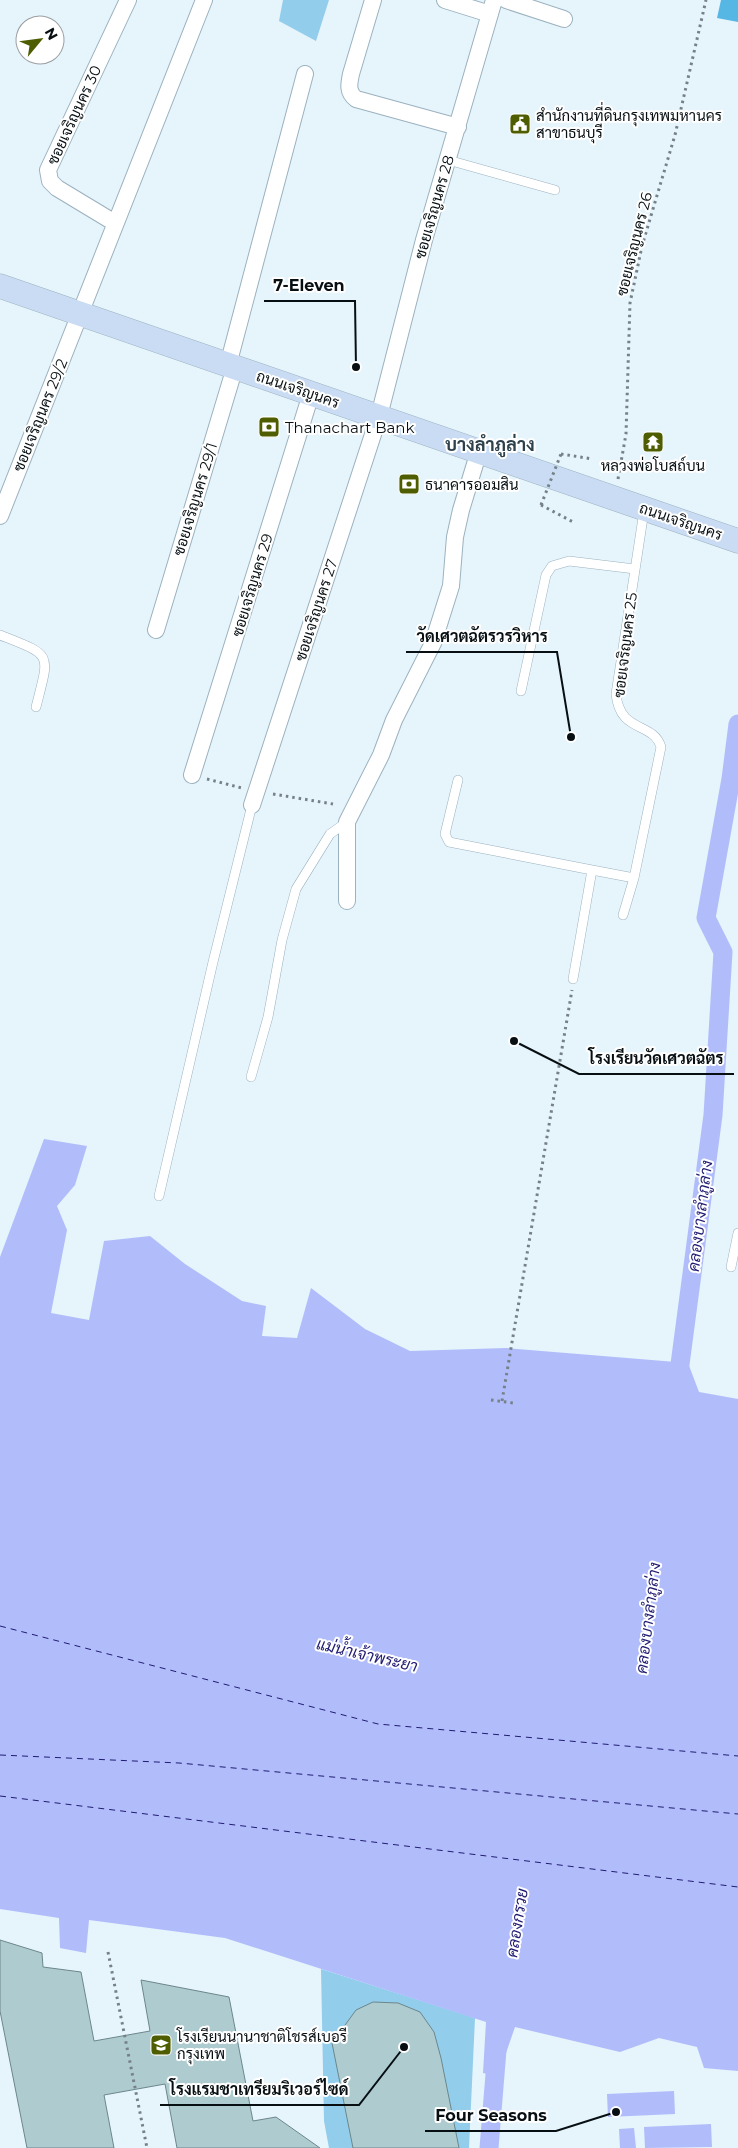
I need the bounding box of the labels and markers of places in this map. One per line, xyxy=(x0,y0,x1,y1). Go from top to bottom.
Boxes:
place label: สํานักงานที่ดินกรุงเทพมหานคร สาขาธนบุรี xyxy=(536,101,722,144)
public building icon: สํานักงานที่ดินกรุงเทพมหานคร สาขาธนบุรี xyxy=(508,112,532,136)
callout: 7-Eleven xyxy=(264,270,355,301)
bank icon: Thanachart Bank xyxy=(257,415,281,439)
place label: Thanachart Bank xyxy=(285,418,414,437)
temple icon: หลวงพ่อโบสถ์บน xyxy=(641,430,665,454)
place label: หลวงพ่อโบสถ์บน xyxy=(601,456,705,475)
bank icon: ธนาคารออมสิน xyxy=(397,472,421,496)
place label: ธนาคารออมสิน xyxy=(425,475,519,494)
callout: วัดเศวตฉัตรวรวิหาร xyxy=(406,621,557,652)
callout: โรงเรียนวัดเศวตฉัตร xyxy=(579,1043,734,1074)
place label: โรงเรียนนานาชาติโชรส์เบอรี กรุงเทพ xyxy=(176,2027,347,2065)
school or university icon: โรงเรียนนานาชาติโชรส์เบอรี กรุงเทพ xyxy=(149,2033,173,2057)
callout: โรงแรมชาเทรียมริเวอร์ไซด์ xyxy=(160,2074,359,2105)
callout: Four Seasons xyxy=(425,2100,556,2131)

